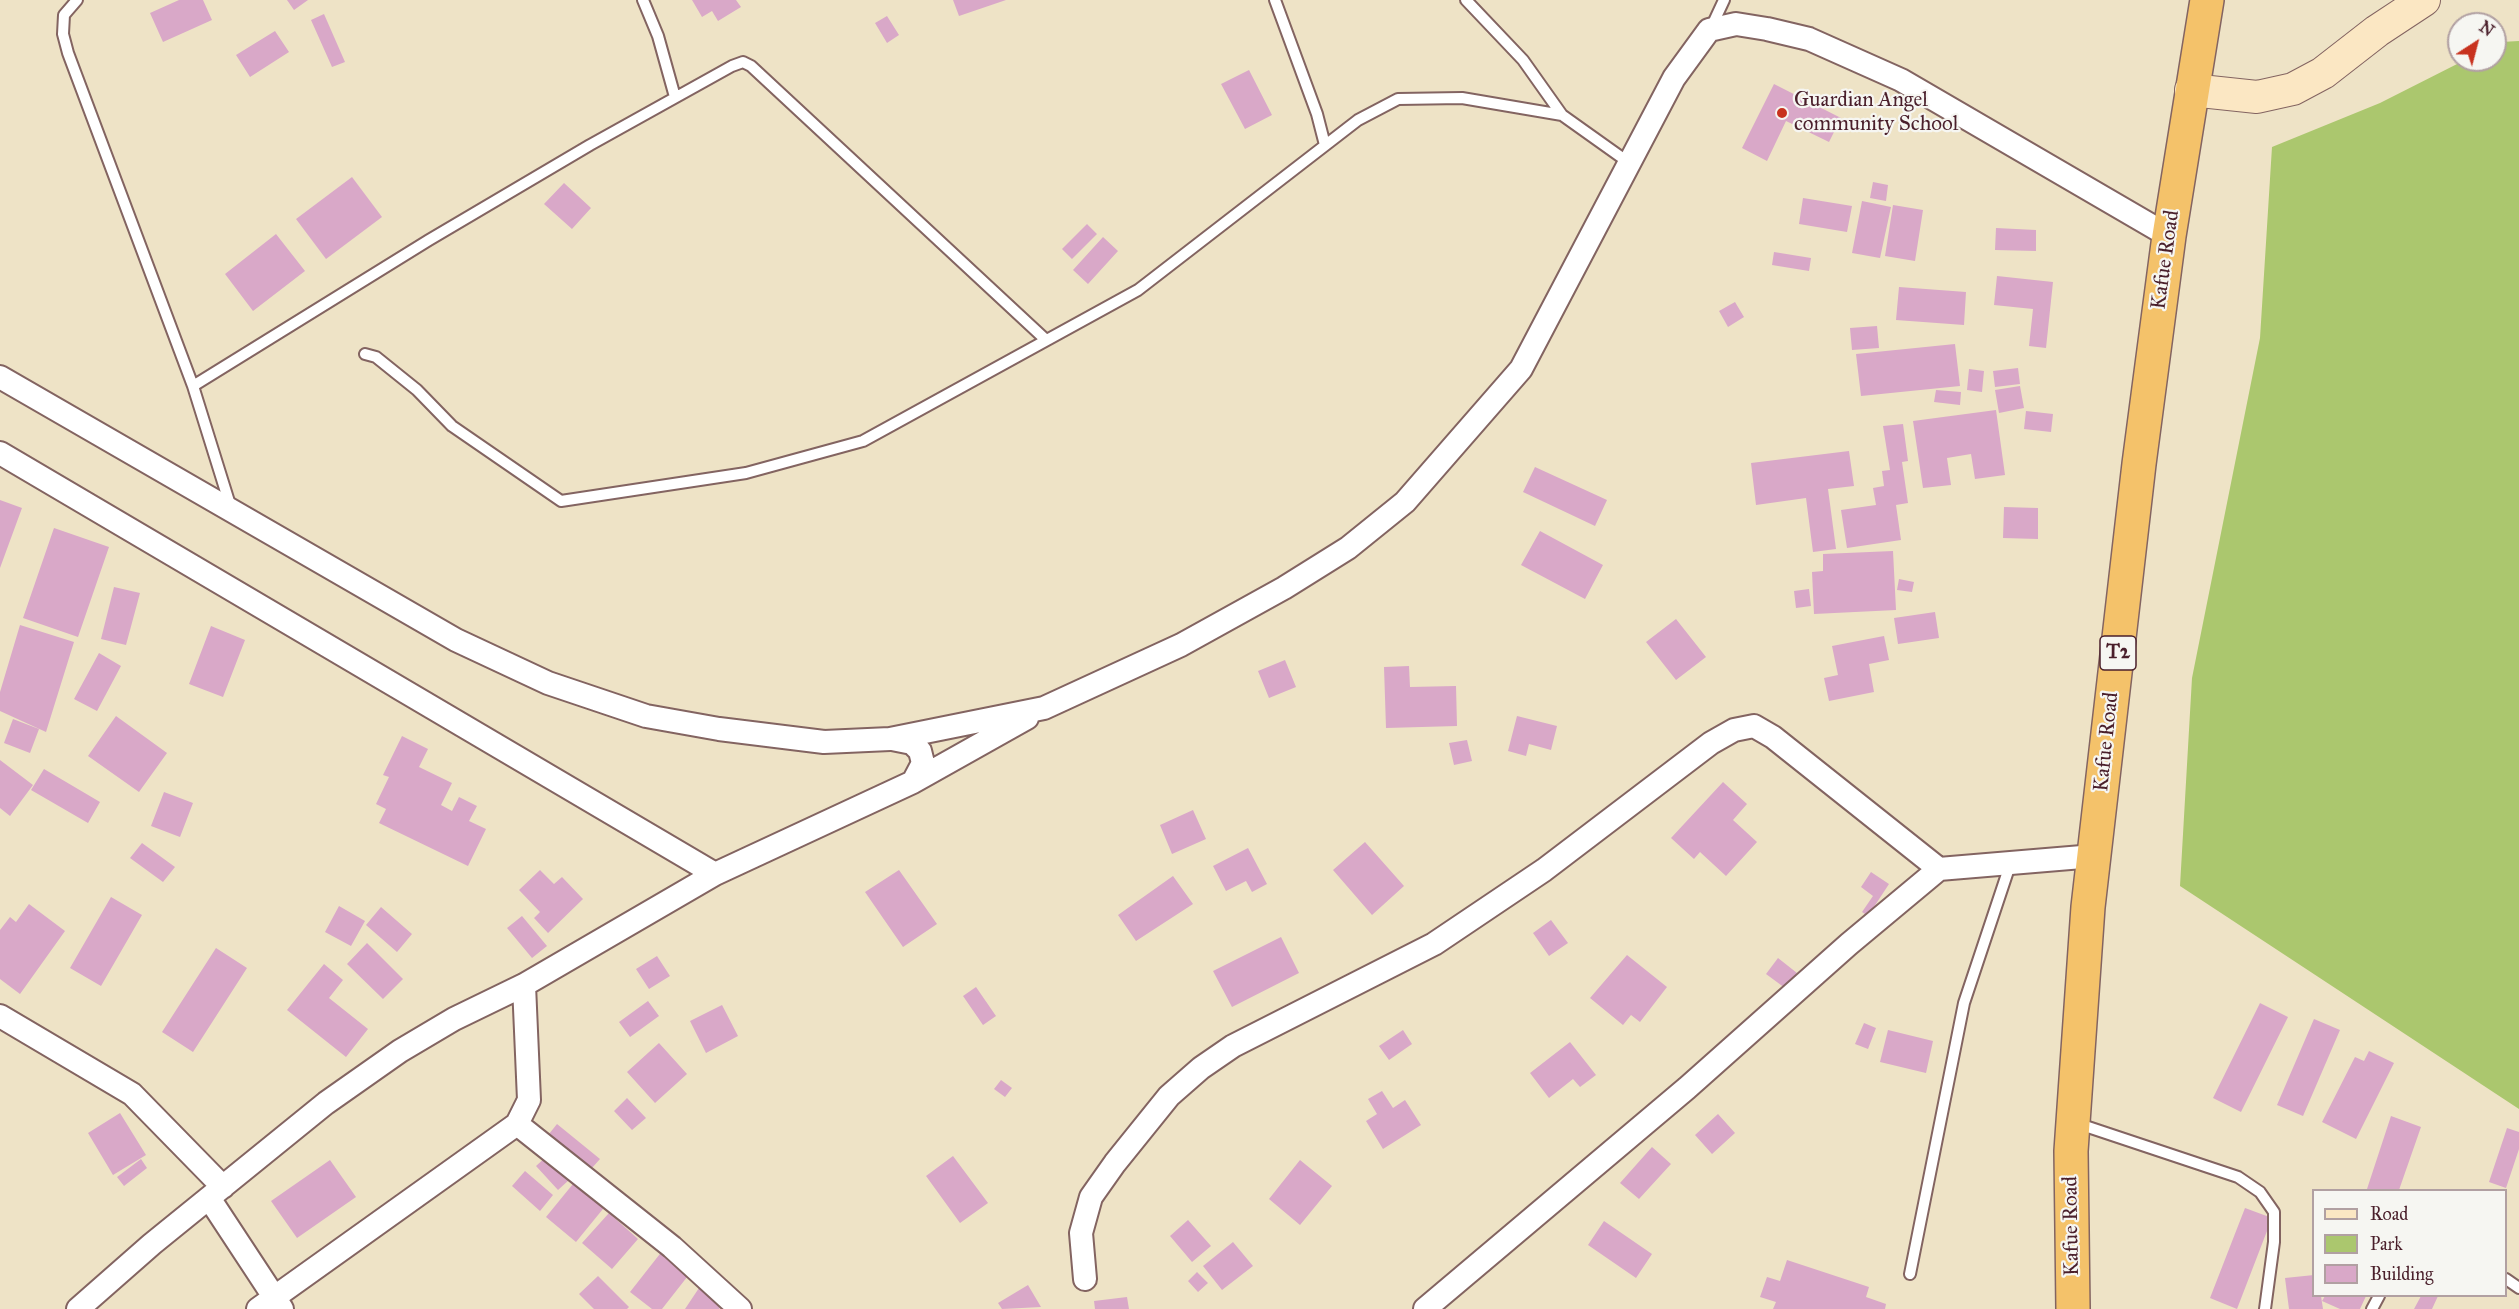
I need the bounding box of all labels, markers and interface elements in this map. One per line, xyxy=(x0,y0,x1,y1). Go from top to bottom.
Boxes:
north arrow xyxy=(2447,12,2507,72)
text: N xyxy=(2476,17,2498,40)
place label: Guardian Angel community School xyxy=(1794,88,1958,138)
marker: Guardian Angel community School xyxy=(1775,106,1789,120)
street label: Kafue Road xyxy=(2147,209,2185,311)
road number: T2 xyxy=(2100,636,2136,670)
street label: Kafue Road xyxy=(2089,691,2125,793)
street label: Kafue Road xyxy=(2059,1176,2085,1276)
legend xyxy=(2312,1189,2507,1297)
text: Road xyxy=(2370,1203,2408,1225)
text: Park xyxy=(2370,1233,2403,1255)
text: Building xyxy=(2370,1263,2433,1285)

